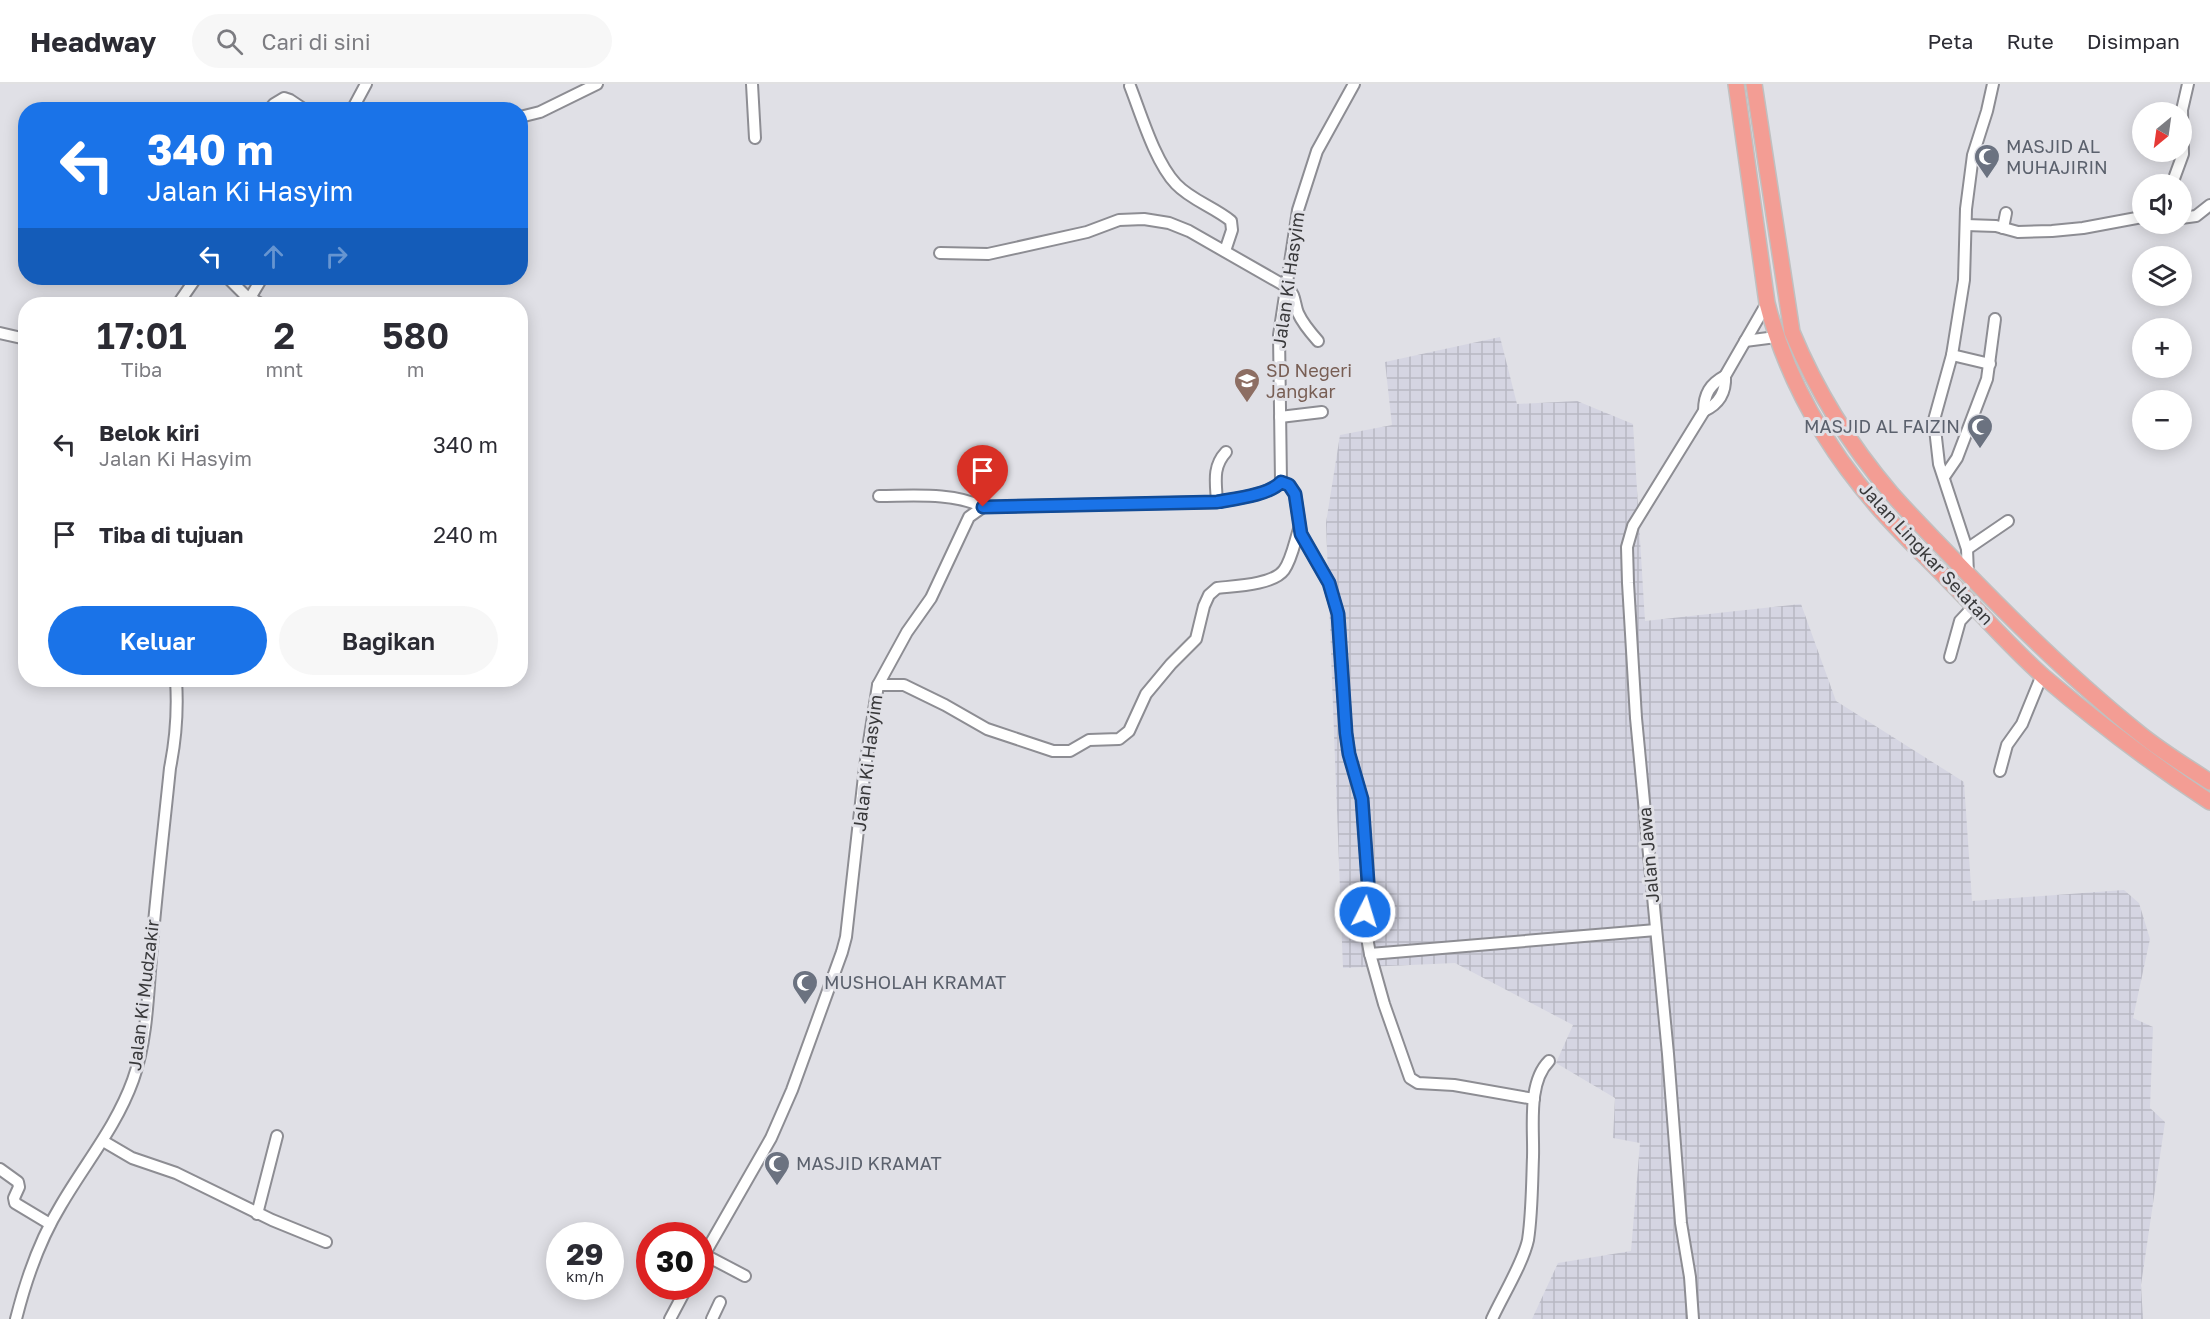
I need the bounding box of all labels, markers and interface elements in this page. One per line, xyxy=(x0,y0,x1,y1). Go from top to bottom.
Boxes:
search box xyxy=(192,14,612,68)
text: Headway xyxy=(30,25,156,58)
icon: search xyxy=(213,25,246,58)
text: Cari di sini xyxy=(261,28,371,55)
text: Peta xyxy=(1927,28,1973,54)
text: Rute xyxy=(2006,28,2054,54)
text: Disimpan xyxy=(2087,28,2180,54)
north arrow xyxy=(2132,102,2192,162)
map controls xyxy=(2132,102,2192,450)
text: 340 m xyxy=(147,124,273,174)
icon: left xyxy=(48,126,126,204)
place label: MASJID AL MUHAJIRIN xyxy=(2006,135,2108,178)
mosque icon: MASJID AL MUHAJIRIN xyxy=(1972,142,2002,180)
button: sound xyxy=(2132,174,2192,234)
text: Jalan Ki Hasyim xyxy=(147,175,353,207)
street label: Jalan Ki Hasyim xyxy=(1268,210,1308,350)
icon: left xyxy=(194,240,227,273)
icon: ahead xyxy=(257,240,290,273)
icon: right xyxy=(320,240,353,273)
button: layers xyxy=(2132,246,2192,306)
text: 17:01 xyxy=(97,314,187,357)
text: 2 xyxy=(274,314,295,357)
text: 580 xyxy=(382,314,449,357)
button: + xyxy=(2132,318,2192,378)
text: Tiba xyxy=(121,357,162,381)
text: mnt xyxy=(265,357,303,381)
text: m xyxy=(407,357,424,381)
place label: SD Negeri Jangkar xyxy=(1266,359,1352,402)
school or university icon: SD Negeri Jangkar xyxy=(1232,366,1262,404)
button: − xyxy=(2132,390,2192,450)
mosque icon: MASJID AL FAIZIN xyxy=(1965,412,1995,450)
place label: MASJID AL FAIZIN xyxy=(1804,415,1960,437)
text: Belok kiri xyxy=(99,419,200,446)
icon: left xyxy=(48,428,81,461)
text: 340 m xyxy=(433,431,498,458)
pin xyxy=(957,445,1008,507)
text: Jalan Ki Hasyim xyxy=(99,446,252,470)
icon: arrive xyxy=(966,454,999,487)
street label: Jalan Lingkar Selatan xyxy=(1855,478,1998,629)
icon: arrive xyxy=(48,518,81,551)
text: Tiba di tujuan xyxy=(99,521,243,548)
text: 240 m xyxy=(433,521,498,548)
button: Keluar xyxy=(48,606,267,675)
button: Bagikan xyxy=(279,606,498,675)
street label: Jalan Ki Hasyim xyxy=(848,693,886,833)
street label: Jalan Jawa xyxy=(1633,806,1663,904)
position arrow xyxy=(1333,880,1397,944)
street label: Jalan Ki Mudzakir xyxy=(123,918,163,1072)
mosque icon: MUSHOLAH KRAMAT xyxy=(790,968,820,1006)
place label: MUSHOLAH KRAMAT xyxy=(824,971,1006,993)
mosque icon: MASJID KRAMAT xyxy=(762,1149,792,1187)
place label: MASJID KRAMAT xyxy=(796,1152,942,1174)
speed limit sign: 30 xyxy=(636,1222,714,1300)
text: 29 xyxy=(566,1236,604,1272)
text: km/h xyxy=(566,1267,604,1285)

